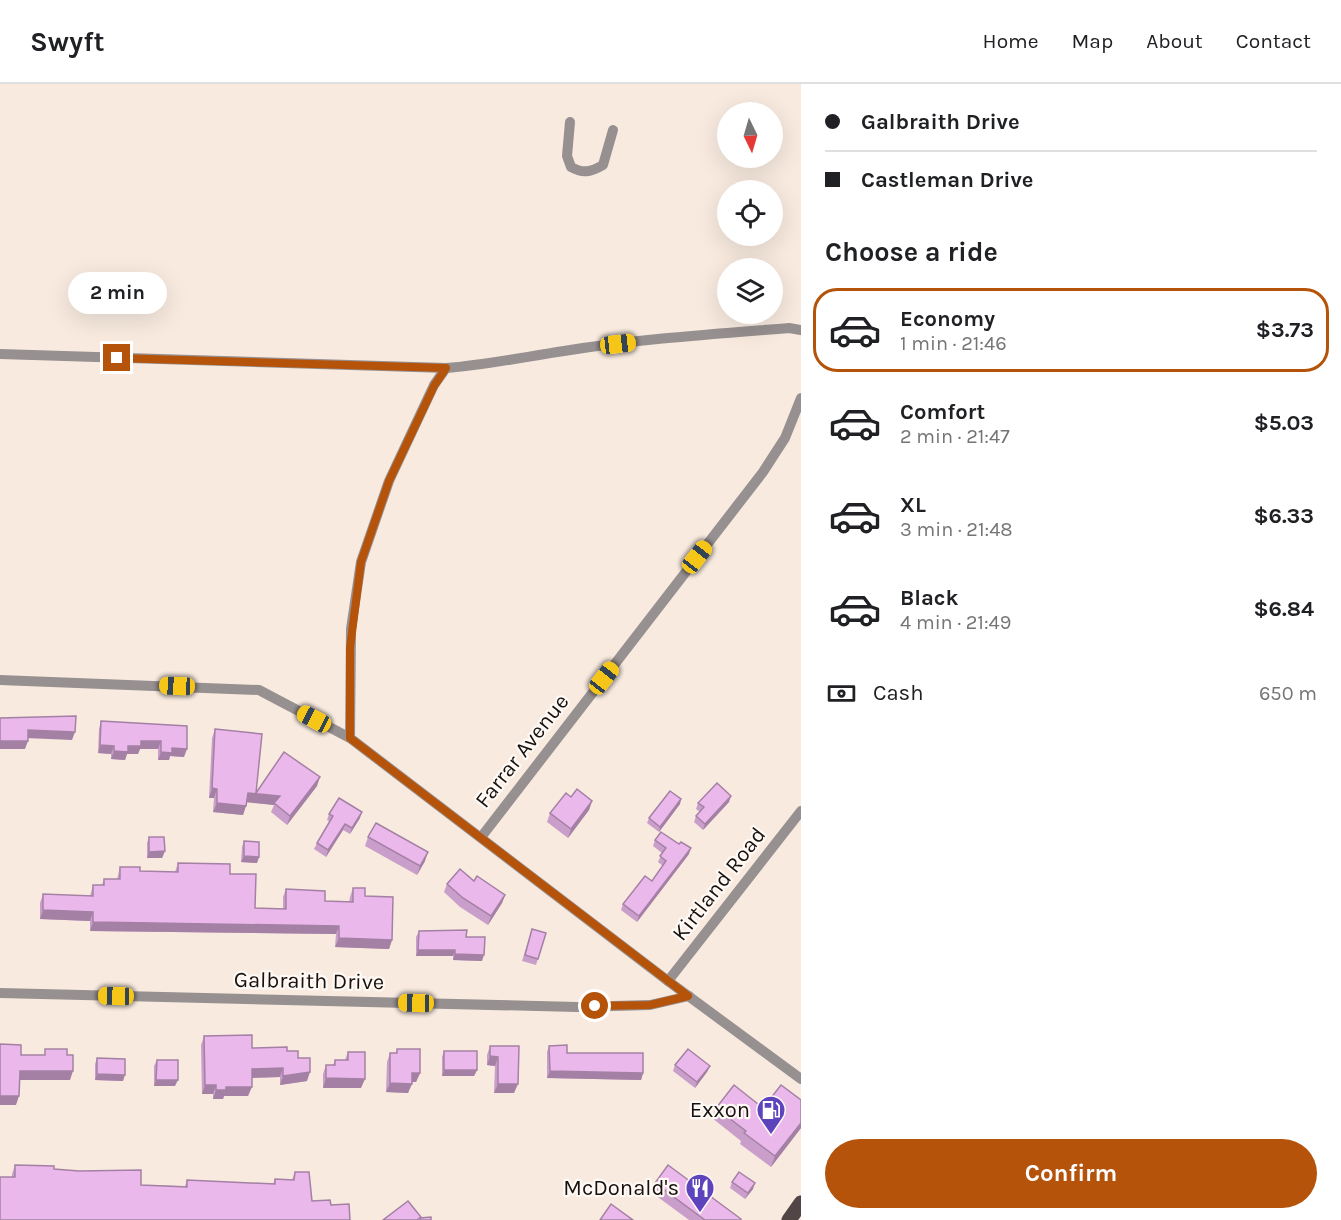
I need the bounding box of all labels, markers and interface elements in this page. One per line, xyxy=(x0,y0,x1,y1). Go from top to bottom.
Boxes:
text: Swyft xyxy=(30,25,105,58)
text: Home xyxy=(983,29,1039,53)
text: Map xyxy=(1072,29,1113,53)
text: About xyxy=(1146,29,1203,53)
text: Contact xyxy=(1236,29,1311,53)
north arrow xyxy=(717,102,783,168)
map controls xyxy=(717,102,783,324)
text: Galbraith Drive xyxy=(861,109,1020,135)
text: Castleman Drive xyxy=(861,167,1034,193)
button: locate xyxy=(717,180,783,246)
text: Choose a ride xyxy=(825,236,998,268)
button: layers xyxy=(717,258,783,324)
callout: 2 min xyxy=(68,271,166,313)
text: 2 min xyxy=(90,281,145,304)
icon: car xyxy=(828,303,882,357)
text: Economy xyxy=(900,306,995,332)
text: $3.73 xyxy=(1256,317,1314,343)
text: 1 min · 21:46 xyxy=(900,332,1007,355)
car xyxy=(599,333,637,355)
route end xyxy=(103,344,130,371)
icon: car xyxy=(828,396,882,450)
text: Comfort xyxy=(900,399,985,425)
text: $5.03 xyxy=(1254,410,1314,436)
text: 2 min · 21:47 xyxy=(900,425,1010,448)
icon: car xyxy=(828,489,882,543)
text: XL xyxy=(900,492,926,518)
text: $6.33 xyxy=(1253,503,1314,529)
text: 3 min · 21:48 xyxy=(900,518,1013,541)
car xyxy=(679,537,715,577)
icon: car xyxy=(828,582,882,636)
text: Black xyxy=(900,585,959,611)
text: $6.84 xyxy=(1253,596,1314,622)
text: 4 min · 21:49 xyxy=(900,611,1011,634)
car xyxy=(586,658,622,698)
car xyxy=(159,676,195,696)
icon: cash xyxy=(825,677,858,710)
text: Cash xyxy=(873,680,923,706)
text: 650 m xyxy=(1259,682,1317,705)
street label: Farrar Avenue xyxy=(470,689,574,813)
car xyxy=(294,703,334,735)
street label: Kirtland Road xyxy=(667,822,771,946)
street label: Galbraith Drive xyxy=(234,967,384,995)
car xyxy=(98,987,134,1005)
route start xyxy=(581,992,608,1019)
car xyxy=(398,994,434,1012)
fuel station icon: Exxon xyxy=(755,1094,787,1136)
place label: Exxon xyxy=(690,1097,750,1123)
button: Confirm xyxy=(825,1139,1317,1208)
restaurant icon: McDonald's xyxy=(684,1172,716,1214)
place label: McDonald's xyxy=(563,1175,679,1201)

